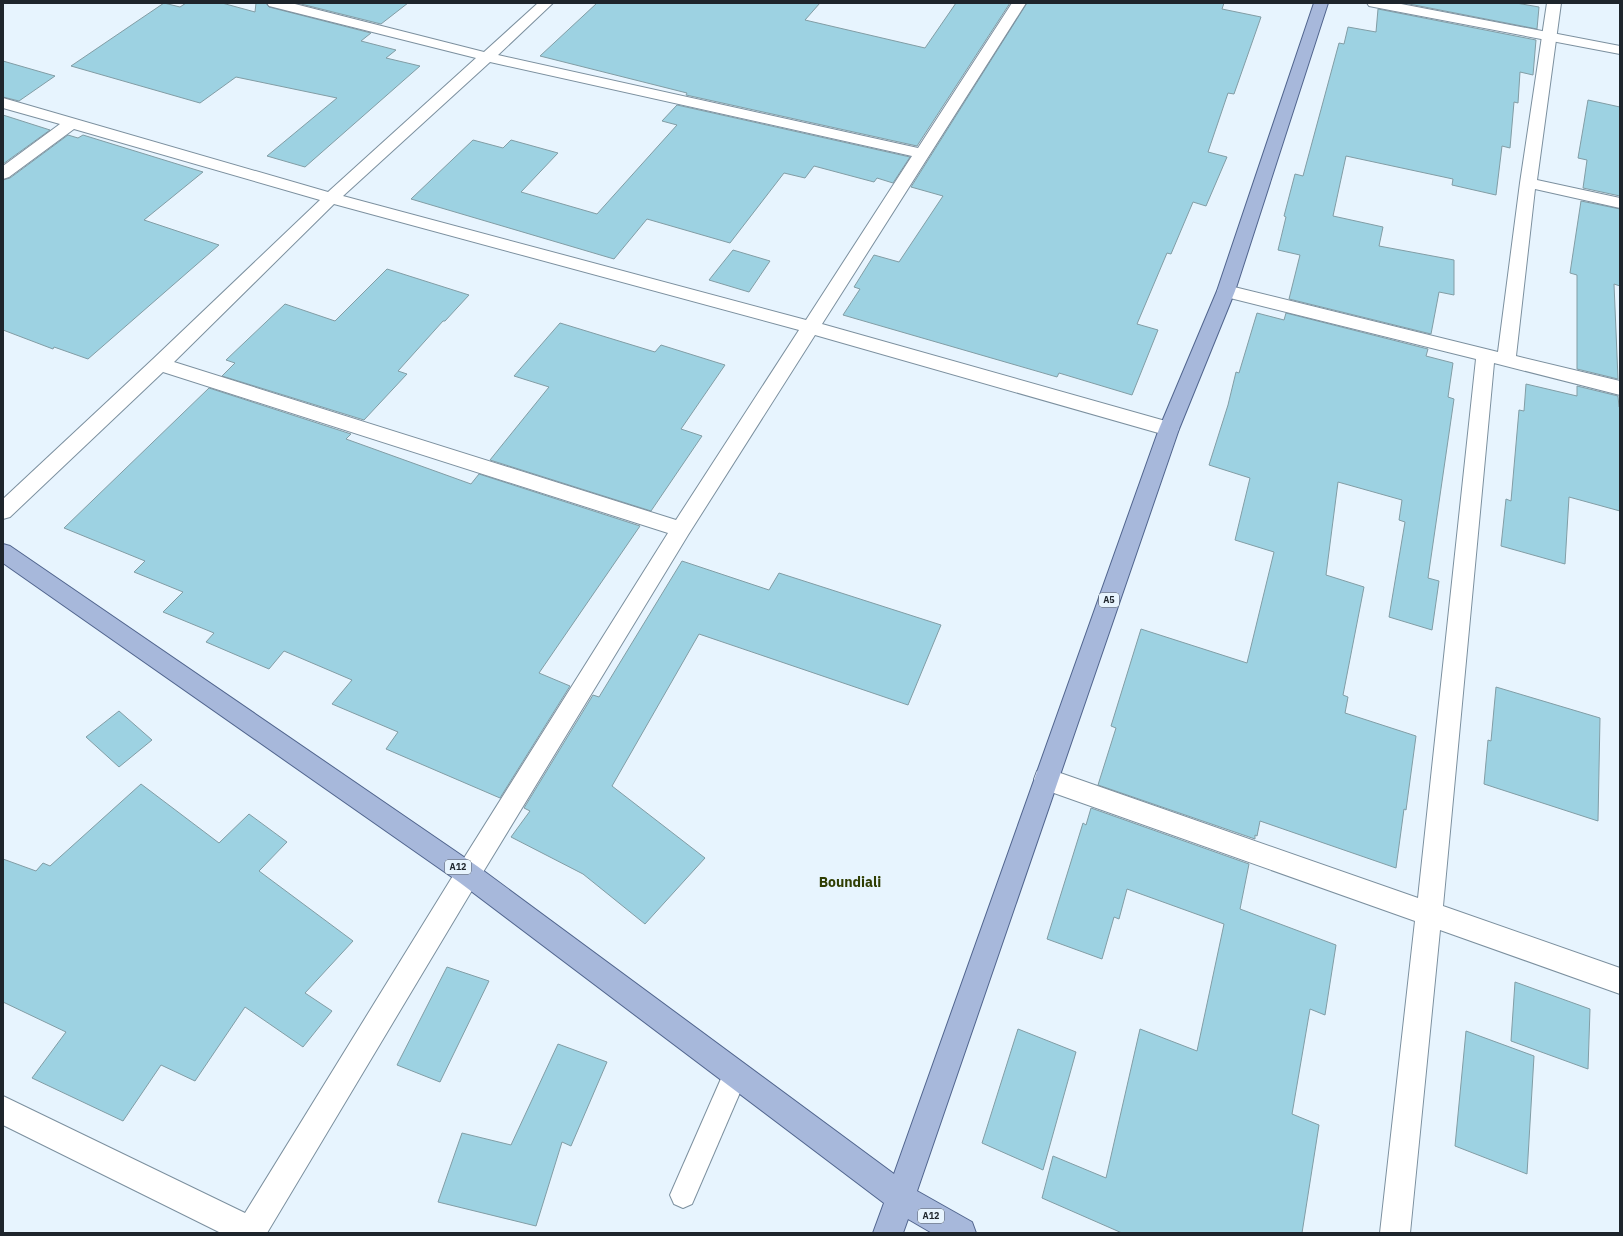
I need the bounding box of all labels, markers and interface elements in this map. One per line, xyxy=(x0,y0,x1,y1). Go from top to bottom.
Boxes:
road number: A5 xyxy=(1099,593,1119,607)
road number: A12 xyxy=(445,860,471,874)
district label: Boundiali xyxy=(819,873,881,891)
road number: A12 xyxy=(918,1209,944,1223)

